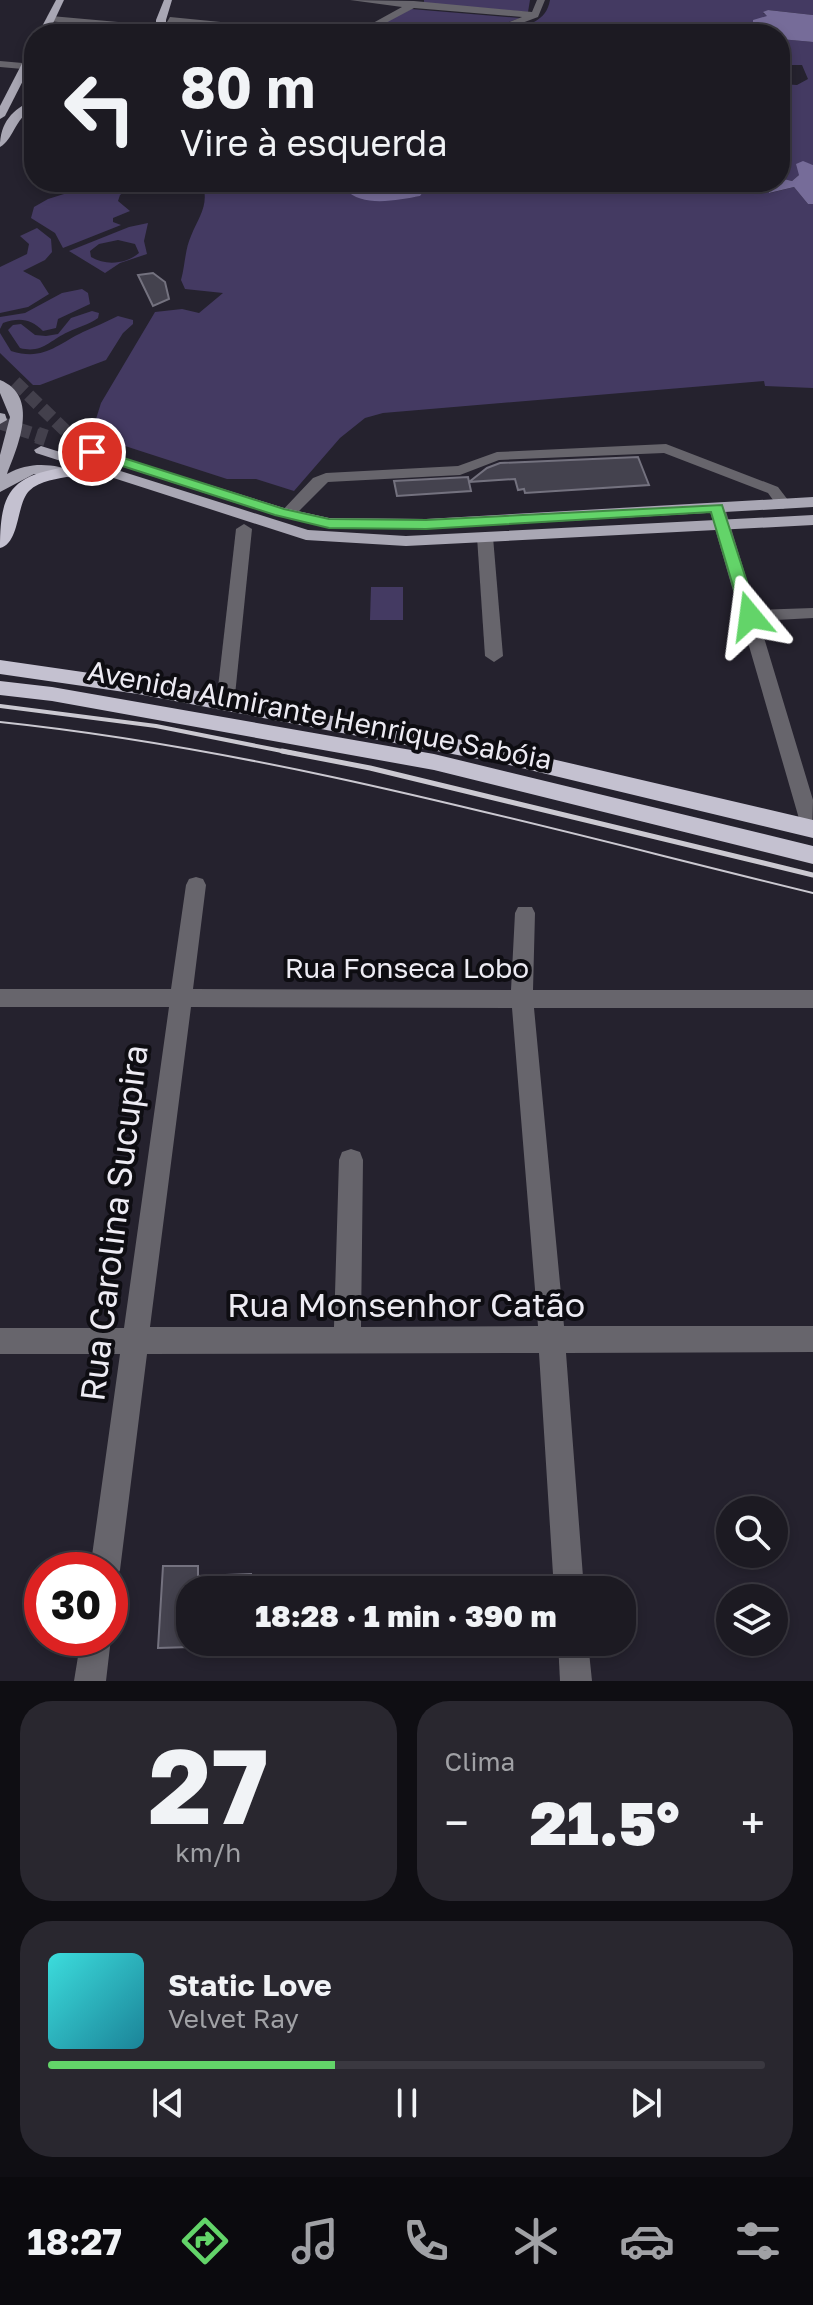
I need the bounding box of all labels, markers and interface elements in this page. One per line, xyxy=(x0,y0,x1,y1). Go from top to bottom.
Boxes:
text: 80 m xyxy=(180,53,315,120)
icon: left xyxy=(48,56,152,160)
text: Vire à esquerda xyxy=(180,121,448,164)
pin xyxy=(58,418,126,486)
icon: arrive xyxy=(70,430,114,474)
position arrow xyxy=(708,574,792,658)
street label: Avenida Almirante Henrique Sabóia xyxy=(85,653,555,776)
street label: Rua Fonseca Lobo xyxy=(285,951,529,984)
street label: Rua Carolina Sucupira xyxy=(71,1042,155,1403)
street label: Rua Monsenhor Catão xyxy=(227,1284,585,1324)
map controls xyxy=(716,1496,788,1656)
button: search xyxy=(716,1496,788,1568)
speed limit sign: 30 xyxy=(24,1552,128,1656)
button: layers xyxy=(716,1584,788,1656)
text: 18:28 · 1 min · 390 m xyxy=(255,1598,557,1634)
text: 27 xyxy=(148,1722,268,1847)
text: Clima xyxy=(445,1746,515,1777)
text: 21.5° xyxy=(530,1786,680,1858)
text: − xyxy=(445,1796,469,1849)
text: + xyxy=(741,1796,765,1849)
text: km/h xyxy=(175,1837,241,1868)
text: Static Love xyxy=(168,1967,332,2003)
text: Velvet Ray xyxy=(168,2003,299,2034)
icon: previous xyxy=(146,2081,190,2125)
icon: pause xyxy=(385,2081,429,2125)
icon: next xyxy=(624,2081,668,2125)
icon: directions xyxy=(177,2213,233,2269)
icon: music xyxy=(287,2213,343,2269)
icon: phone xyxy=(398,2213,454,2269)
icon: climate xyxy=(508,2213,564,2269)
icon: car xyxy=(619,2213,675,2269)
icon: filters xyxy=(730,2213,786,2269)
text: 18:27 xyxy=(27,2220,122,2263)

